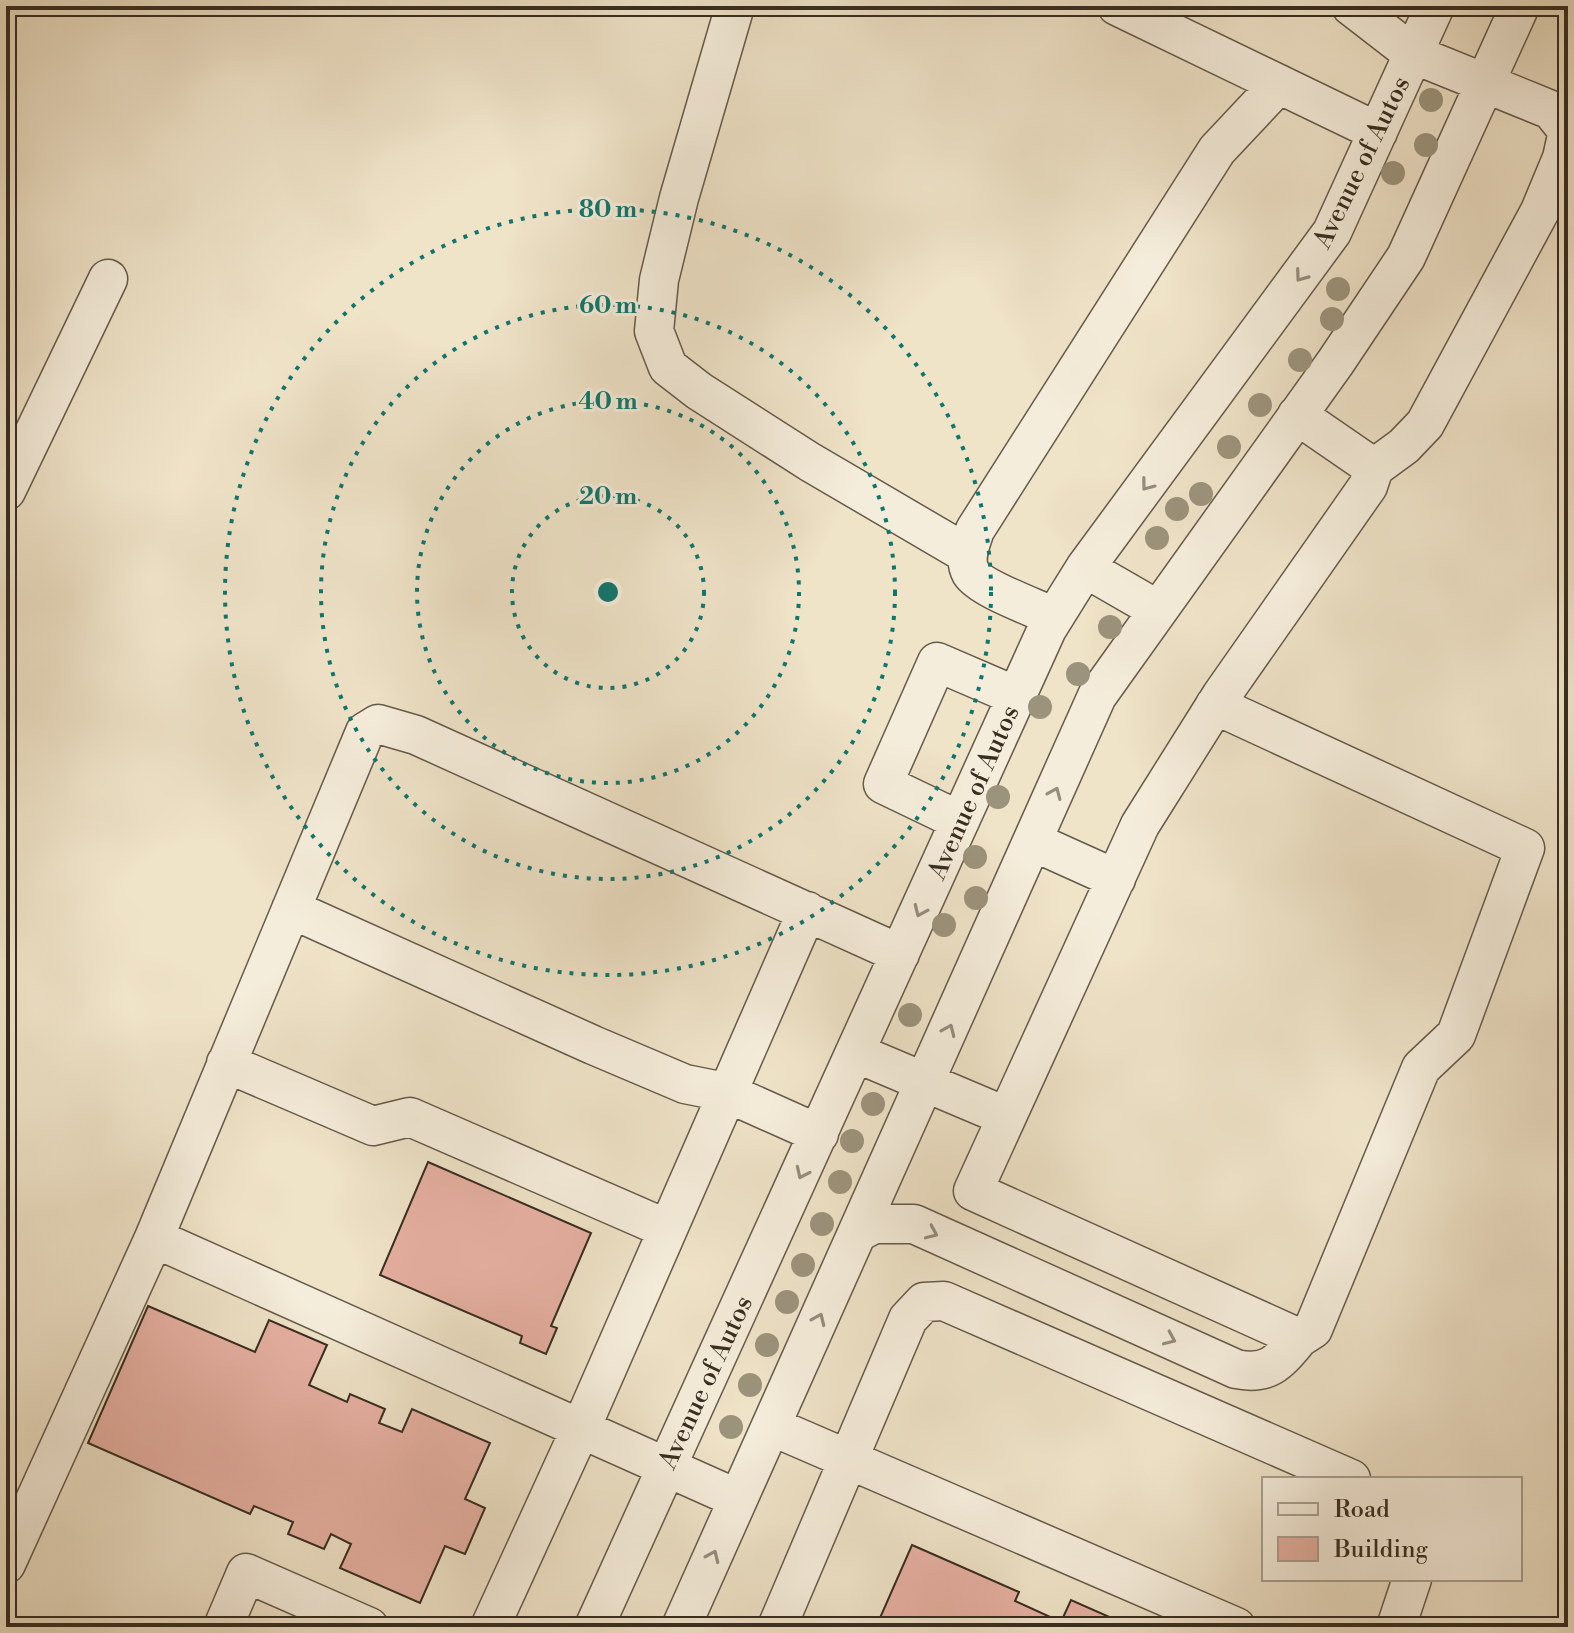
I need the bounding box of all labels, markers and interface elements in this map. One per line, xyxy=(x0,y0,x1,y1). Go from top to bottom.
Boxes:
street label: Avenue of Autos xyxy=(1306,71,1417,255)
text: 80 m xyxy=(579,195,637,225)
one-way arrow xyxy=(1296,267,1310,281)
text: 60 m xyxy=(579,291,637,321)
text: 40 m xyxy=(578,387,638,417)
one-way arrow xyxy=(1142,477,1157,491)
text: 20 m xyxy=(579,482,637,512)
centre of rings xyxy=(594,578,622,606)
street label: Avenue of Autos xyxy=(921,700,1027,885)
one-way arrow xyxy=(1045,787,1061,801)
one-way arrow xyxy=(914,902,930,917)
one-way arrow xyxy=(939,1024,955,1039)
one-way arrow xyxy=(795,1165,811,1179)
one-way arrow xyxy=(924,1223,939,1239)
street label: Avenue of Autos xyxy=(651,1291,760,1475)
one-way arrow xyxy=(810,1312,826,1327)
one-way arrow xyxy=(1161,1330,1176,1346)
legend xyxy=(1262,1477,1522,1581)
text: Road xyxy=(1334,1495,1390,1525)
text: Building xyxy=(1333,1535,1428,1565)
one-way arrow xyxy=(703,1550,719,1564)

